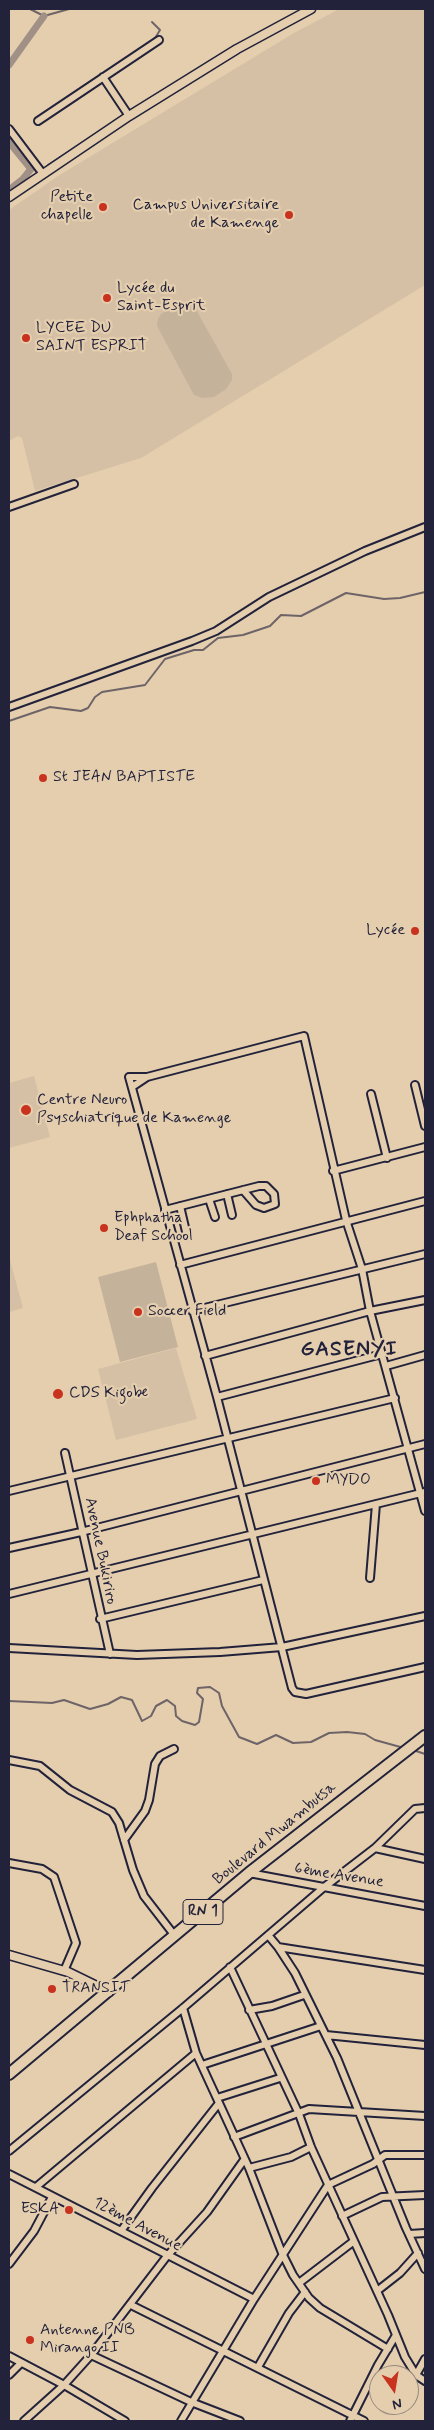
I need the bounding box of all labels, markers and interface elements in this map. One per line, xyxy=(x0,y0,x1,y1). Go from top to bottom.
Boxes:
place label: Petite chapelle xyxy=(41,188,93,226)
place label: Campus Universitaire de Kamenge xyxy=(133,196,279,234)
marker: Petite chapelle xyxy=(97,201,109,213)
marker: Campus Universitaire de Kamenge xyxy=(283,209,295,221)
place label: Lycée du Saint-Esprit xyxy=(117,279,205,317)
marker: Lycée du Saint-Esprit xyxy=(101,292,113,304)
place label: LYCEE DU SAINT ESPRIT xyxy=(36,319,147,357)
marker: LYCEE DU SAINT ESPRIT xyxy=(20,332,32,344)
place label: St JEAN BAPTISTE xyxy=(53,768,195,788)
marker: St JEAN BAPTISTE xyxy=(37,772,49,784)
place label: Lycée xyxy=(366,921,405,941)
marker: Lycée xyxy=(409,925,421,937)
place label: Centre Neuro Psyschiatrique de Kamenge xyxy=(37,1091,231,1129)
marker: Centre Neuro Psyschiatrique de Kamenge xyxy=(19,1103,33,1117)
place label: Ephphatha Deaf School xyxy=(114,1209,193,1247)
marker: Ephphatha Deaf School xyxy=(98,1222,110,1234)
place label: Soccer Field xyxy=(148,1302,226,1322)
marker: Soccer Field xyxy=(132,1306,144,1318)
district label: GASENYI xyxy=(301,1338,397,1364)
place label: CDS Kigobe xyxy=(69,1384,148,1404)
marker: CDS Kigobe xyxy=(51,1387,65,1401)
place label: MYDO xyxy=(326,1471,371,1491)
marker: MYDO xyxy=(310,1475,322,1487)
street label: Avenue Bukiriro xyxy=(79,1496,121,1606)
street label: Boulevard Mwambutsa xyxy=(210,1778,340,1890)
street label: 6ème Avenue xyxy=(293,1859,385,1893)
road number: RN 1 xyxy=(183,1900,223,1924)
place label: TRANSIT xyxy=(62,1979,130,1999)
marker: TRANSIT xyxy=(46,1983,58,1995)
street label: 12ème Avenue xyxy=(89,2194,185,2256)
place label: ESKA xyxy=(21,2200,59,2220)
marker: ESKA xyxy=(63,2204,75,2216)
place label: Antenne PNB Mirango II xyxy=(40,2321,135,2359)
marker: Antenne PNB Mirango II xyxy=(24,2334,36,2346)
north arrow xyxy=(369,2365,419,2415)
text: N xyxy=(391,2394,404,2413)

